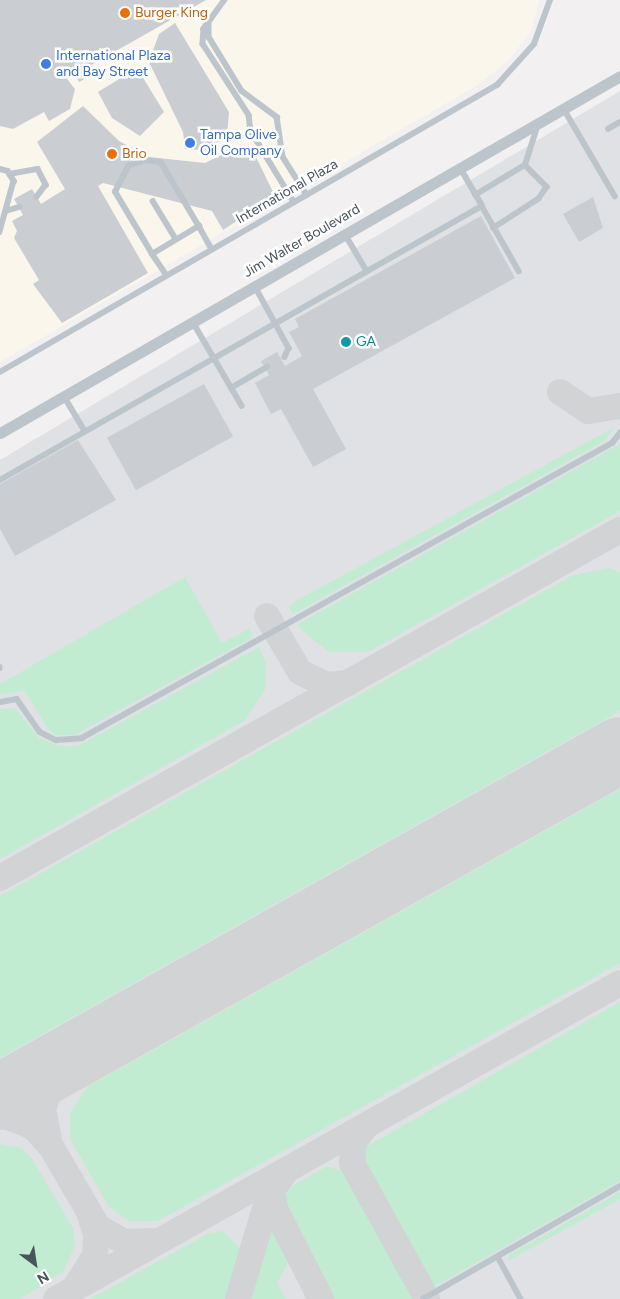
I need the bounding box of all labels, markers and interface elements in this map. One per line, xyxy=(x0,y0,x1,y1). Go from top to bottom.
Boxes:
place label: Burger King xyxy=(135,5,208,21)
marker: Burger King xyxy=(119,7,131,19)
place label: International Plaza and Bay Street xyxy=(56,48,171,80)
marker: International Plaza and Bay Street xyxy=(40,58,52,70)
place label: Tampa Olive Oil Company xyxy=(200,127,281,160)
marker: Tampa Olive Oil Company xyxy=(184,137,196,149)
place label: Brio xyxy=(122,146,147,162)
marker: Brio xyxy=(106,148,118,160)
street label: International Plaza xyxy=(233,156,341,228)
street label: Jim Walter Boulevard xyxy=(241,201,363,281)
place label: GA xyxy=(356,334,376,350)
marker: GA xyxy=(340,336,352,348)
north arrow xyxy=(10,1239,60,1289)
text: N xyxy=(34,1267,52,1287)

